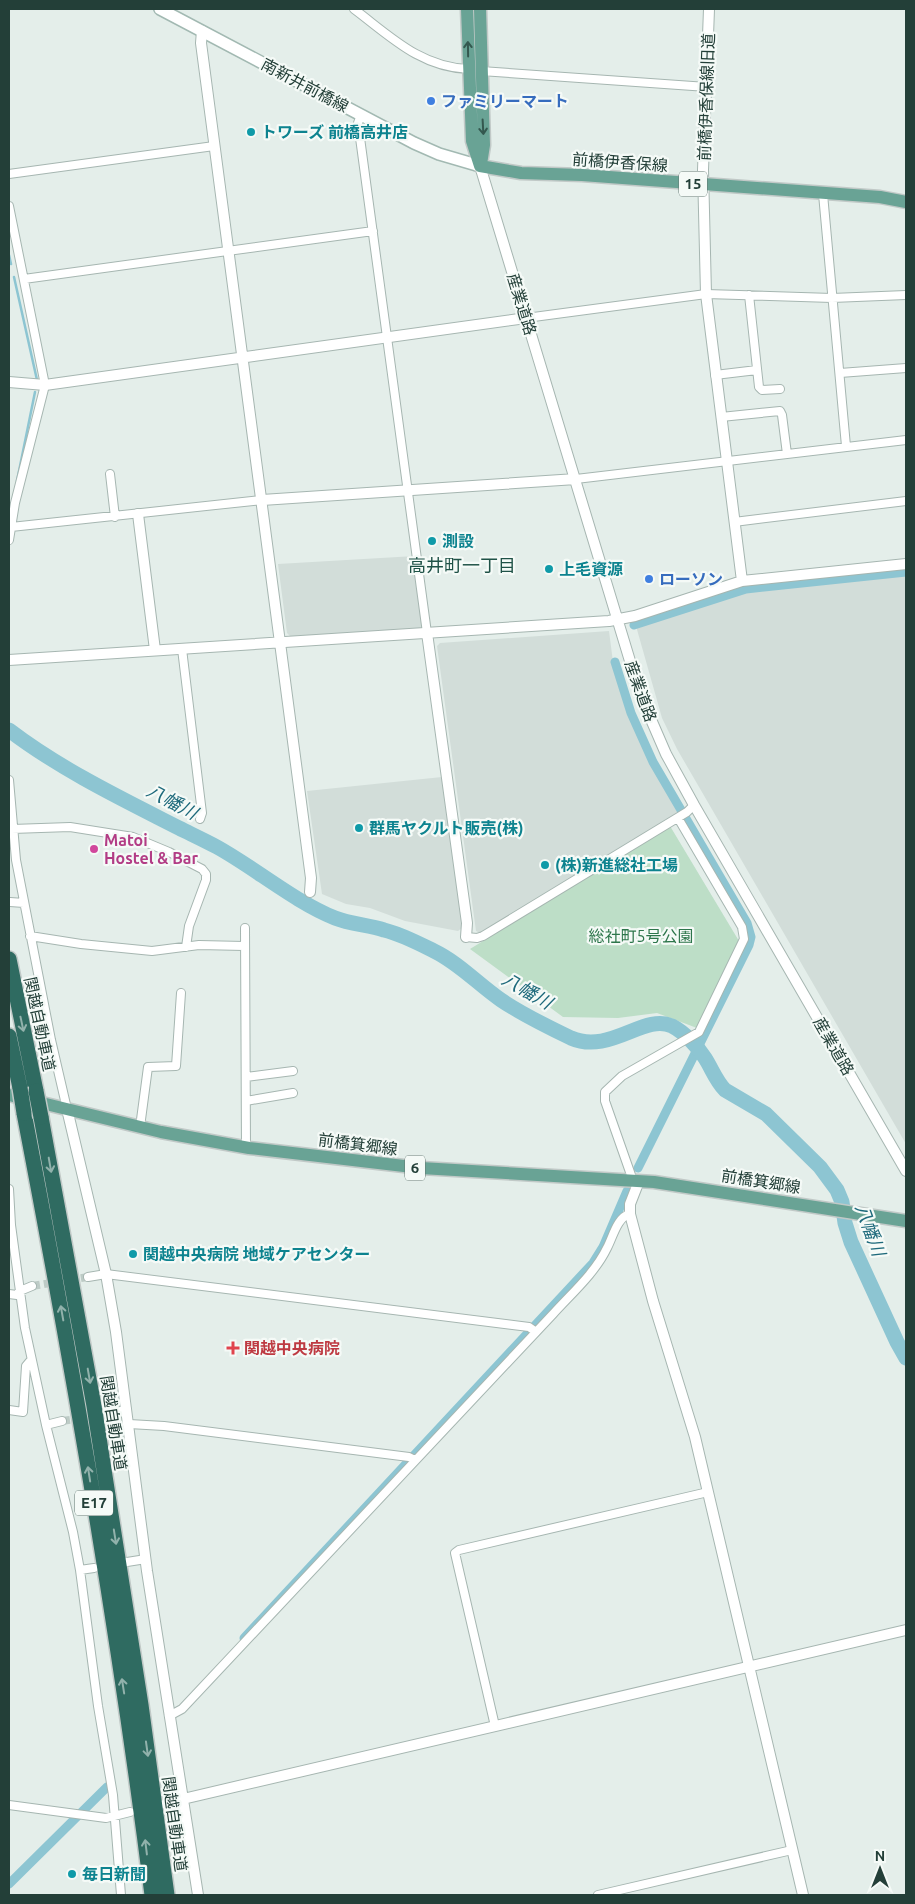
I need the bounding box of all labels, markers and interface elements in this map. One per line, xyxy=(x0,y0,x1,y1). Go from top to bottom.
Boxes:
street label: 前橋伊香保線旧道 xyxy=(695,33,717,161)
one-way arrow xyxy=(463,41,473,58)
street label: 南新井前橋線 xyxy=(258,55,352,115)
place label: ファミリーマート xyxy=(441,92,569,110)
marker: ファミリーマート xyxy=(425,95,437,107)
one-way arrow xyxy=(478,119,487,135)
place label: トワーズ 前橋高井店 xyxy=(261,123,408,141)
marker: トワーズ 前橋高井店 xyxy=(245,126,257,138)
street label: 前橋伊香保線 xyxy=(571,150,669,174)
road number: 15 xyxy=(679,172,707,196)
street label: 産業道路 xyxy=(504,271,540,337)
place label: 測設 xyxy=(442,532,474,550)
marker: 測設 xyxy=(426,535,438,547)
district label: 高井町一丁目 xyxy=(408,555,516,575)
place label: 上毛資源 xyxy=(559,560,623,578)
marker: 上毛資源 xyxy=(543,563,555,575)
place label: ローソン xyxy=(659,570,723,588)
marker: ローソン xyxy=(643,573,655,585)
street label: 産業道路 xyxy=(622,658,660,724)
water label: 八幡川 xyxy=(144,780,203,824)
place label: 群馬ヤクルト販売(株) xyxy=(369,819,524,838)
marker: 群馬ヤクルト販売(株) xyxy=(353,822,365,834)
place label: Matoi Hostel & Bar xyxy=(104,831,198,867)
marker: Matoi Hostel & Bar xyxy=(88,843,100,855)
place label: (株)新進総社工場 xyxy=(555,856,678,875)
marker: (株)新進総社工場 xyxy=(539,859,551,871)
park label: 総社町5号公園 xyxy=(588,927,694,945)
water label: 八幡川 xyxy=(499,968,558,1013)
street label: 関越自動車道 xyxy=(21,975,59,1073)
street label: 産業道路 xyxy=(810,1014,858,1078)
one-way arrow xyxy=(18,1016,27,1032)
street label: 前橋箕郷線 xyxy=(317,1130,399,1158)
one-way arrow xyxy=(45,1156,55,1172)
road number: 6 xyxy=(405,1156,425,1180)
street label: 前橋箕郷線 xyxy=(720,1166,802,1196)
water label: 八幡川 xyxy=(852,1201,890,1260)
place label: 関越中央病院 地域ケアセンター xyxy=(143,1245,370,1263)
marker: 関越中央病院 地域ケアセンター xyxy=(127,1248,139,1260)
one-way arrow xyxy=(57,1306,67,1322)
place label: 関越中央病院 xyxy=(244,1339,340,1357)
marker: 関越中央病院 xyxy=(226,1341,240,1355)
one-way arrow xyxy=(84,1368,94,1384)
street label: 関越自動車道 xyxy=(98,1374,130,1472)
one-way arrow xyxy=(84,1466,94,1482)
road number: E17 xyxy=(75,1490,113,1516)
one-way arrow xyxy=(110,1528,120,1544)
one-way arrow xyxy=(118,1678,128,1694)
one-way arrow xyxy=(143,1741,153,1757)
street label: 関越自動車道 xyxy=(159,1775,191,1873)
one-way arrow xyxy=(141,1839,151,1855)
north arrow xyxy=(855,1844,905,1894)
text: N xyxy=(875,1848,885,1864)
place label: 毎日新聞 xyxy=(82,1865,146,1883)
marker: 毎日新聞 xyxy=(66,1868,78,1880)

